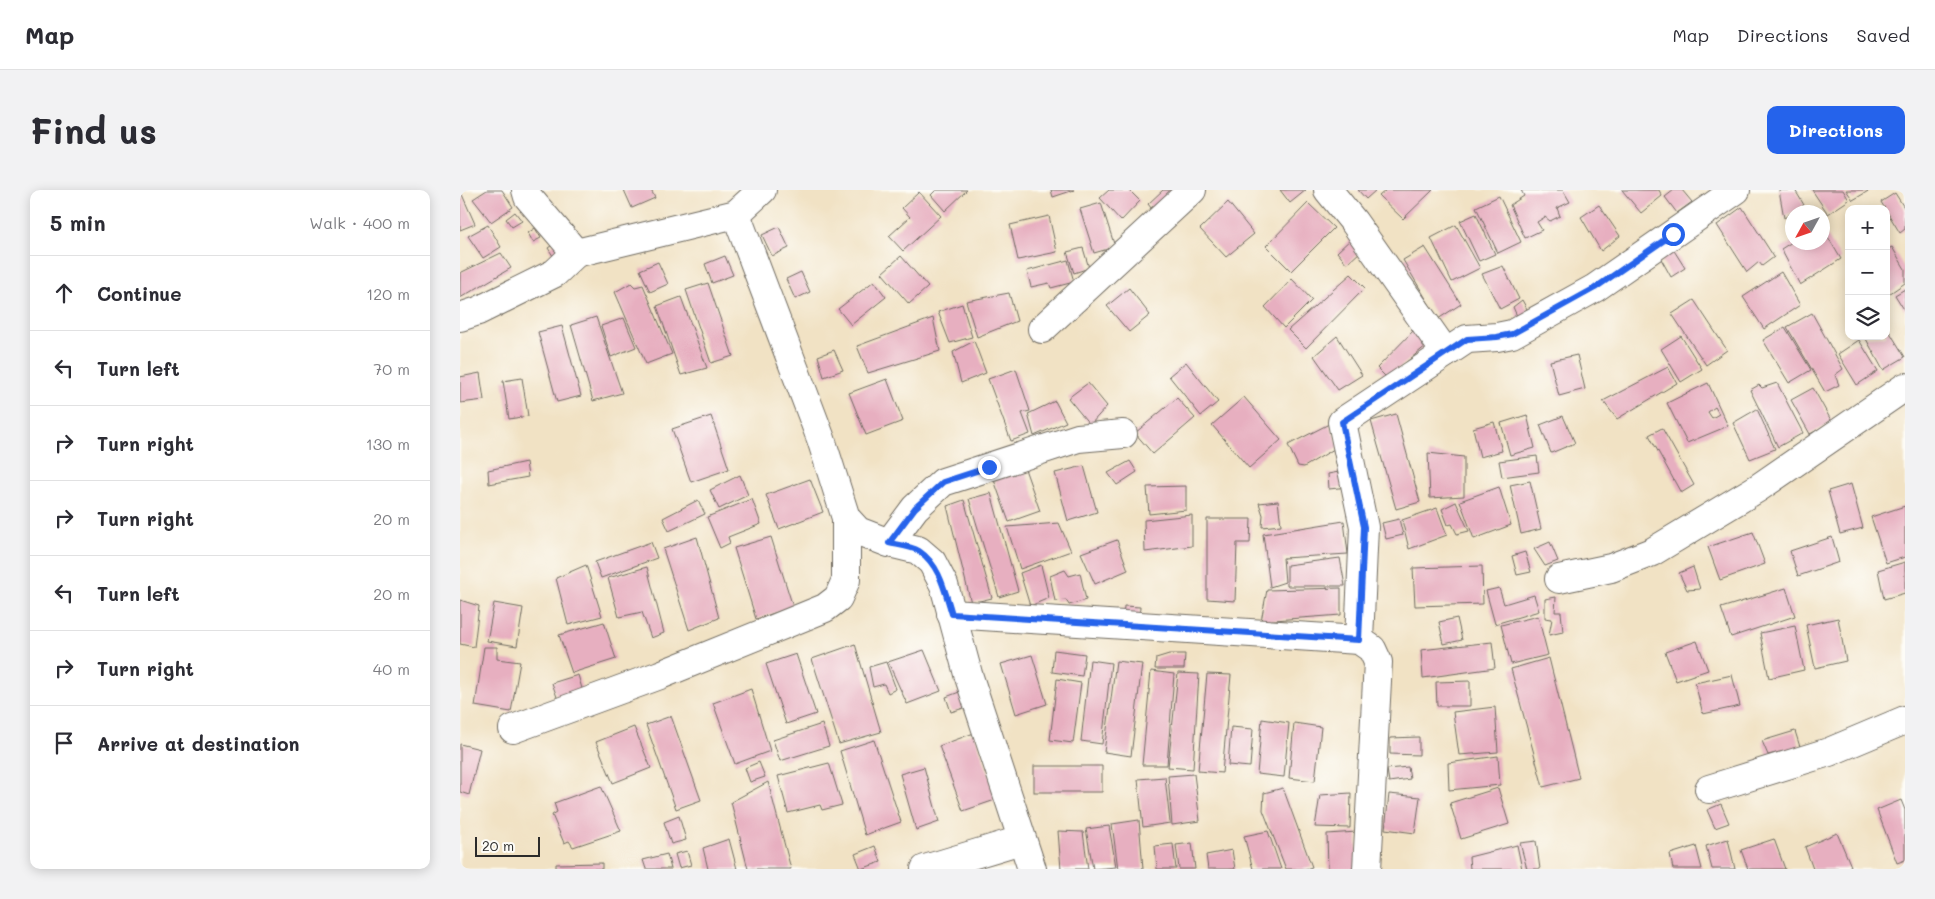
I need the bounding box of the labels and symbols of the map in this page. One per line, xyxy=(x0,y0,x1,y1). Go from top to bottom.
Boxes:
north arrow xyxy=(1785,205,1830,250)
route start xyxy=(1662,223,1685,246)
route end xyxy=(978,456,1001,479)
scale bar xyxy=(475,834,540,857)

